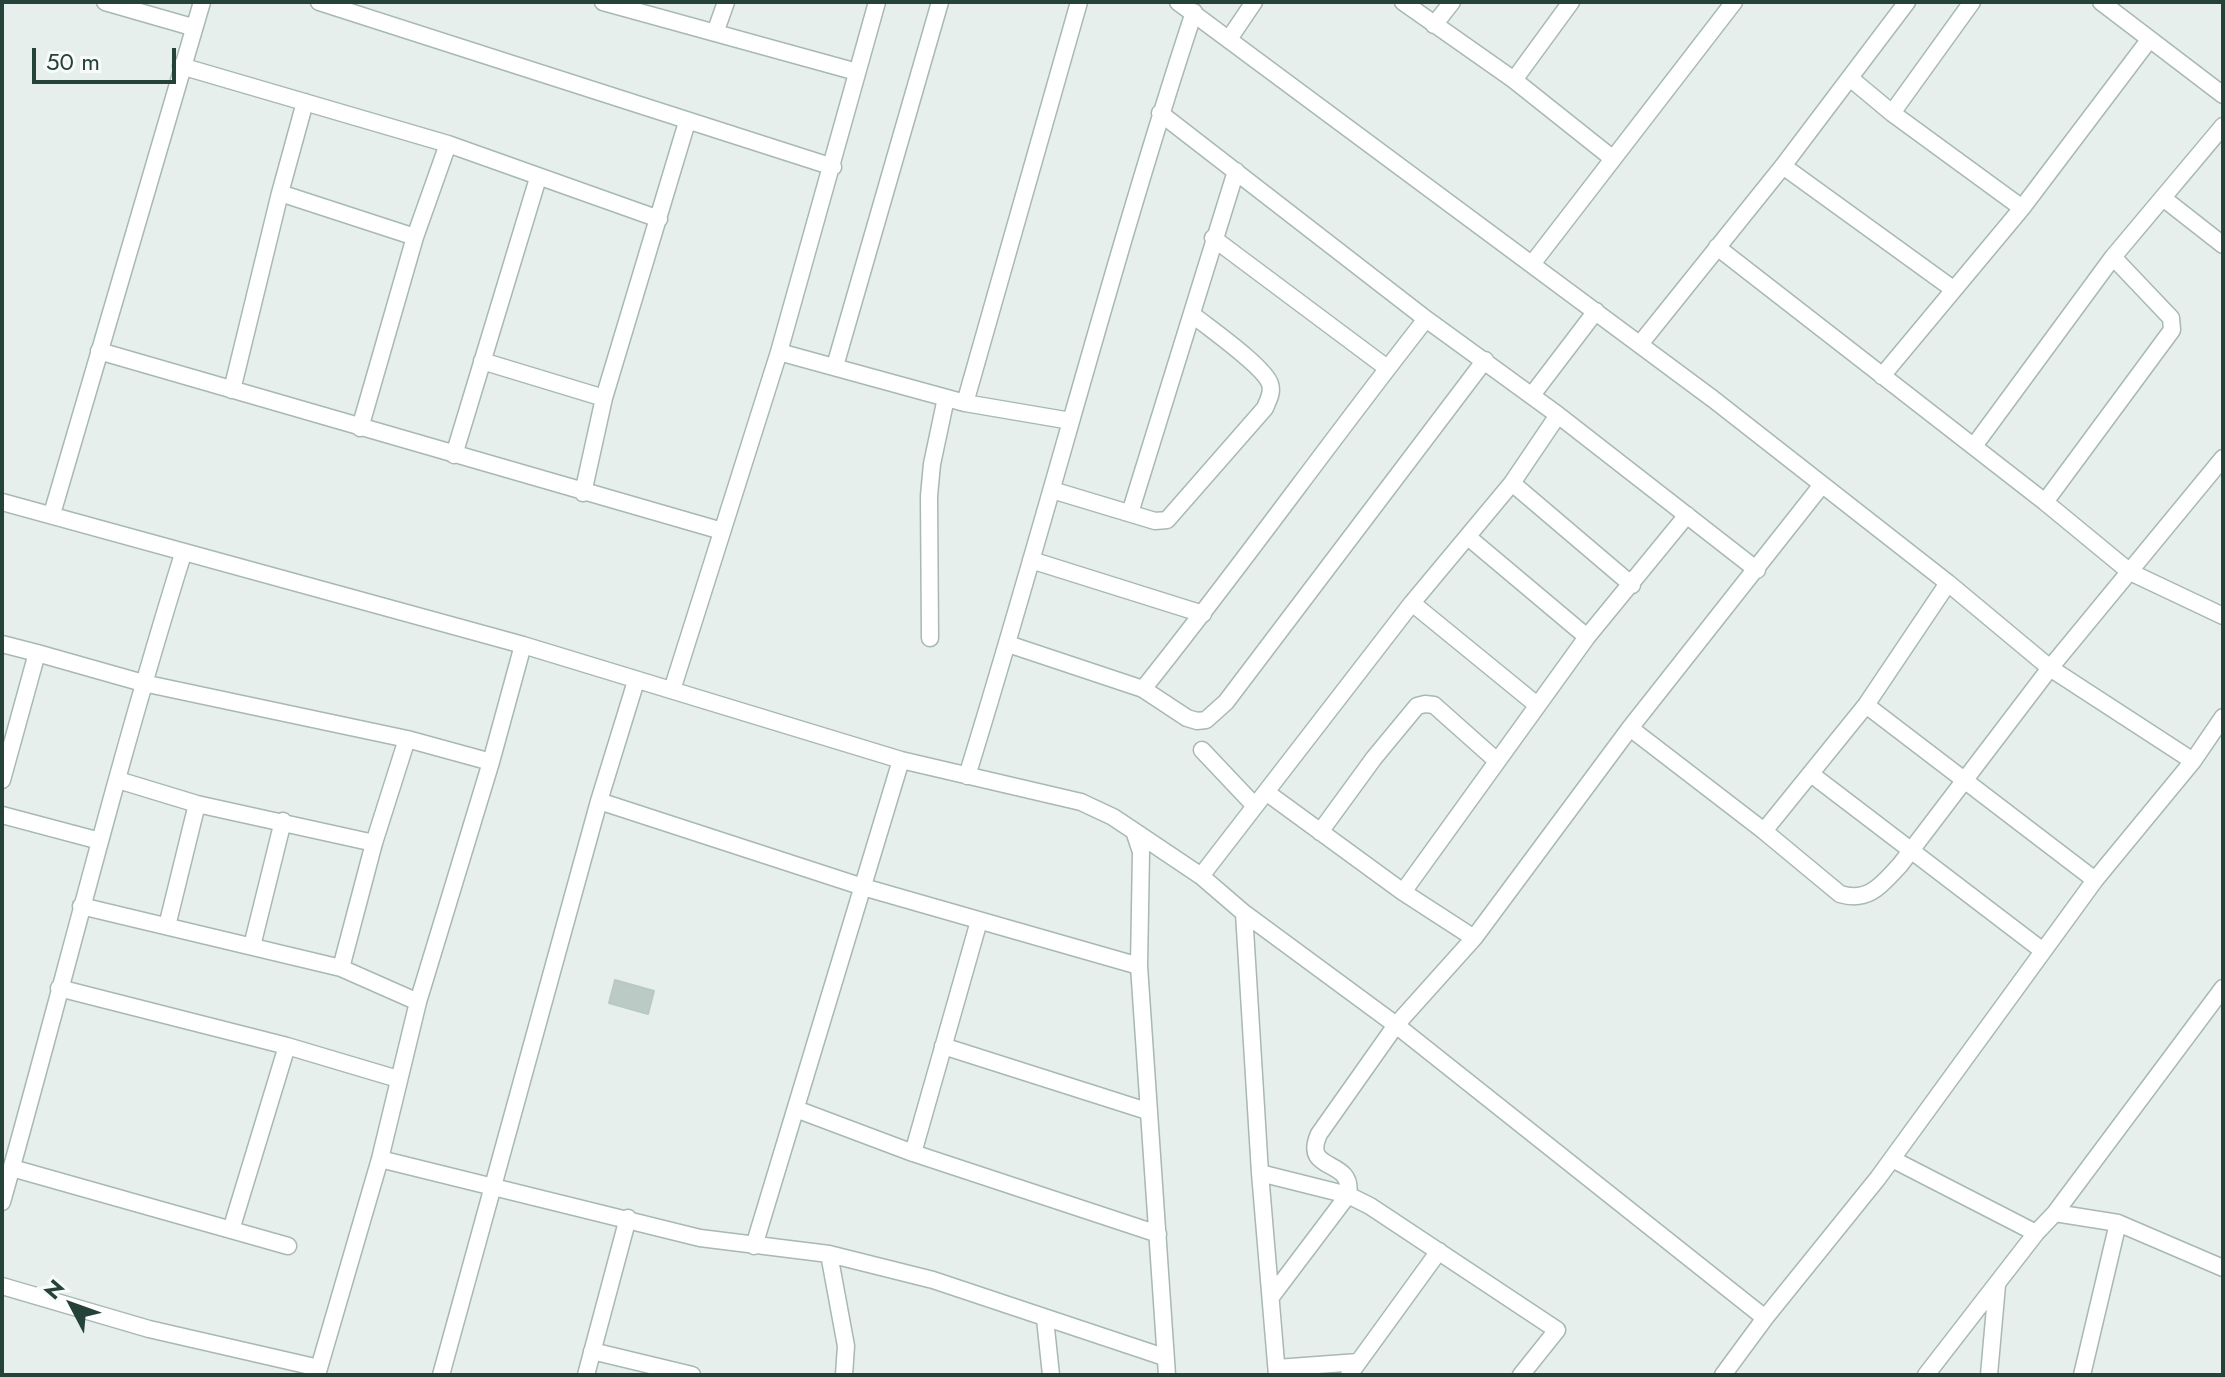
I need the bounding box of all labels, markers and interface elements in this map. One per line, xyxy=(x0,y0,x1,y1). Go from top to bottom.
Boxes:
scale bar xyxy=(36,32,180,82)
text: 50 m xyxy=(46,44,100,79)
north arrow xyxy=(32,1265,112,1345)
text: N xyxy=(36,1272,72,1306)

